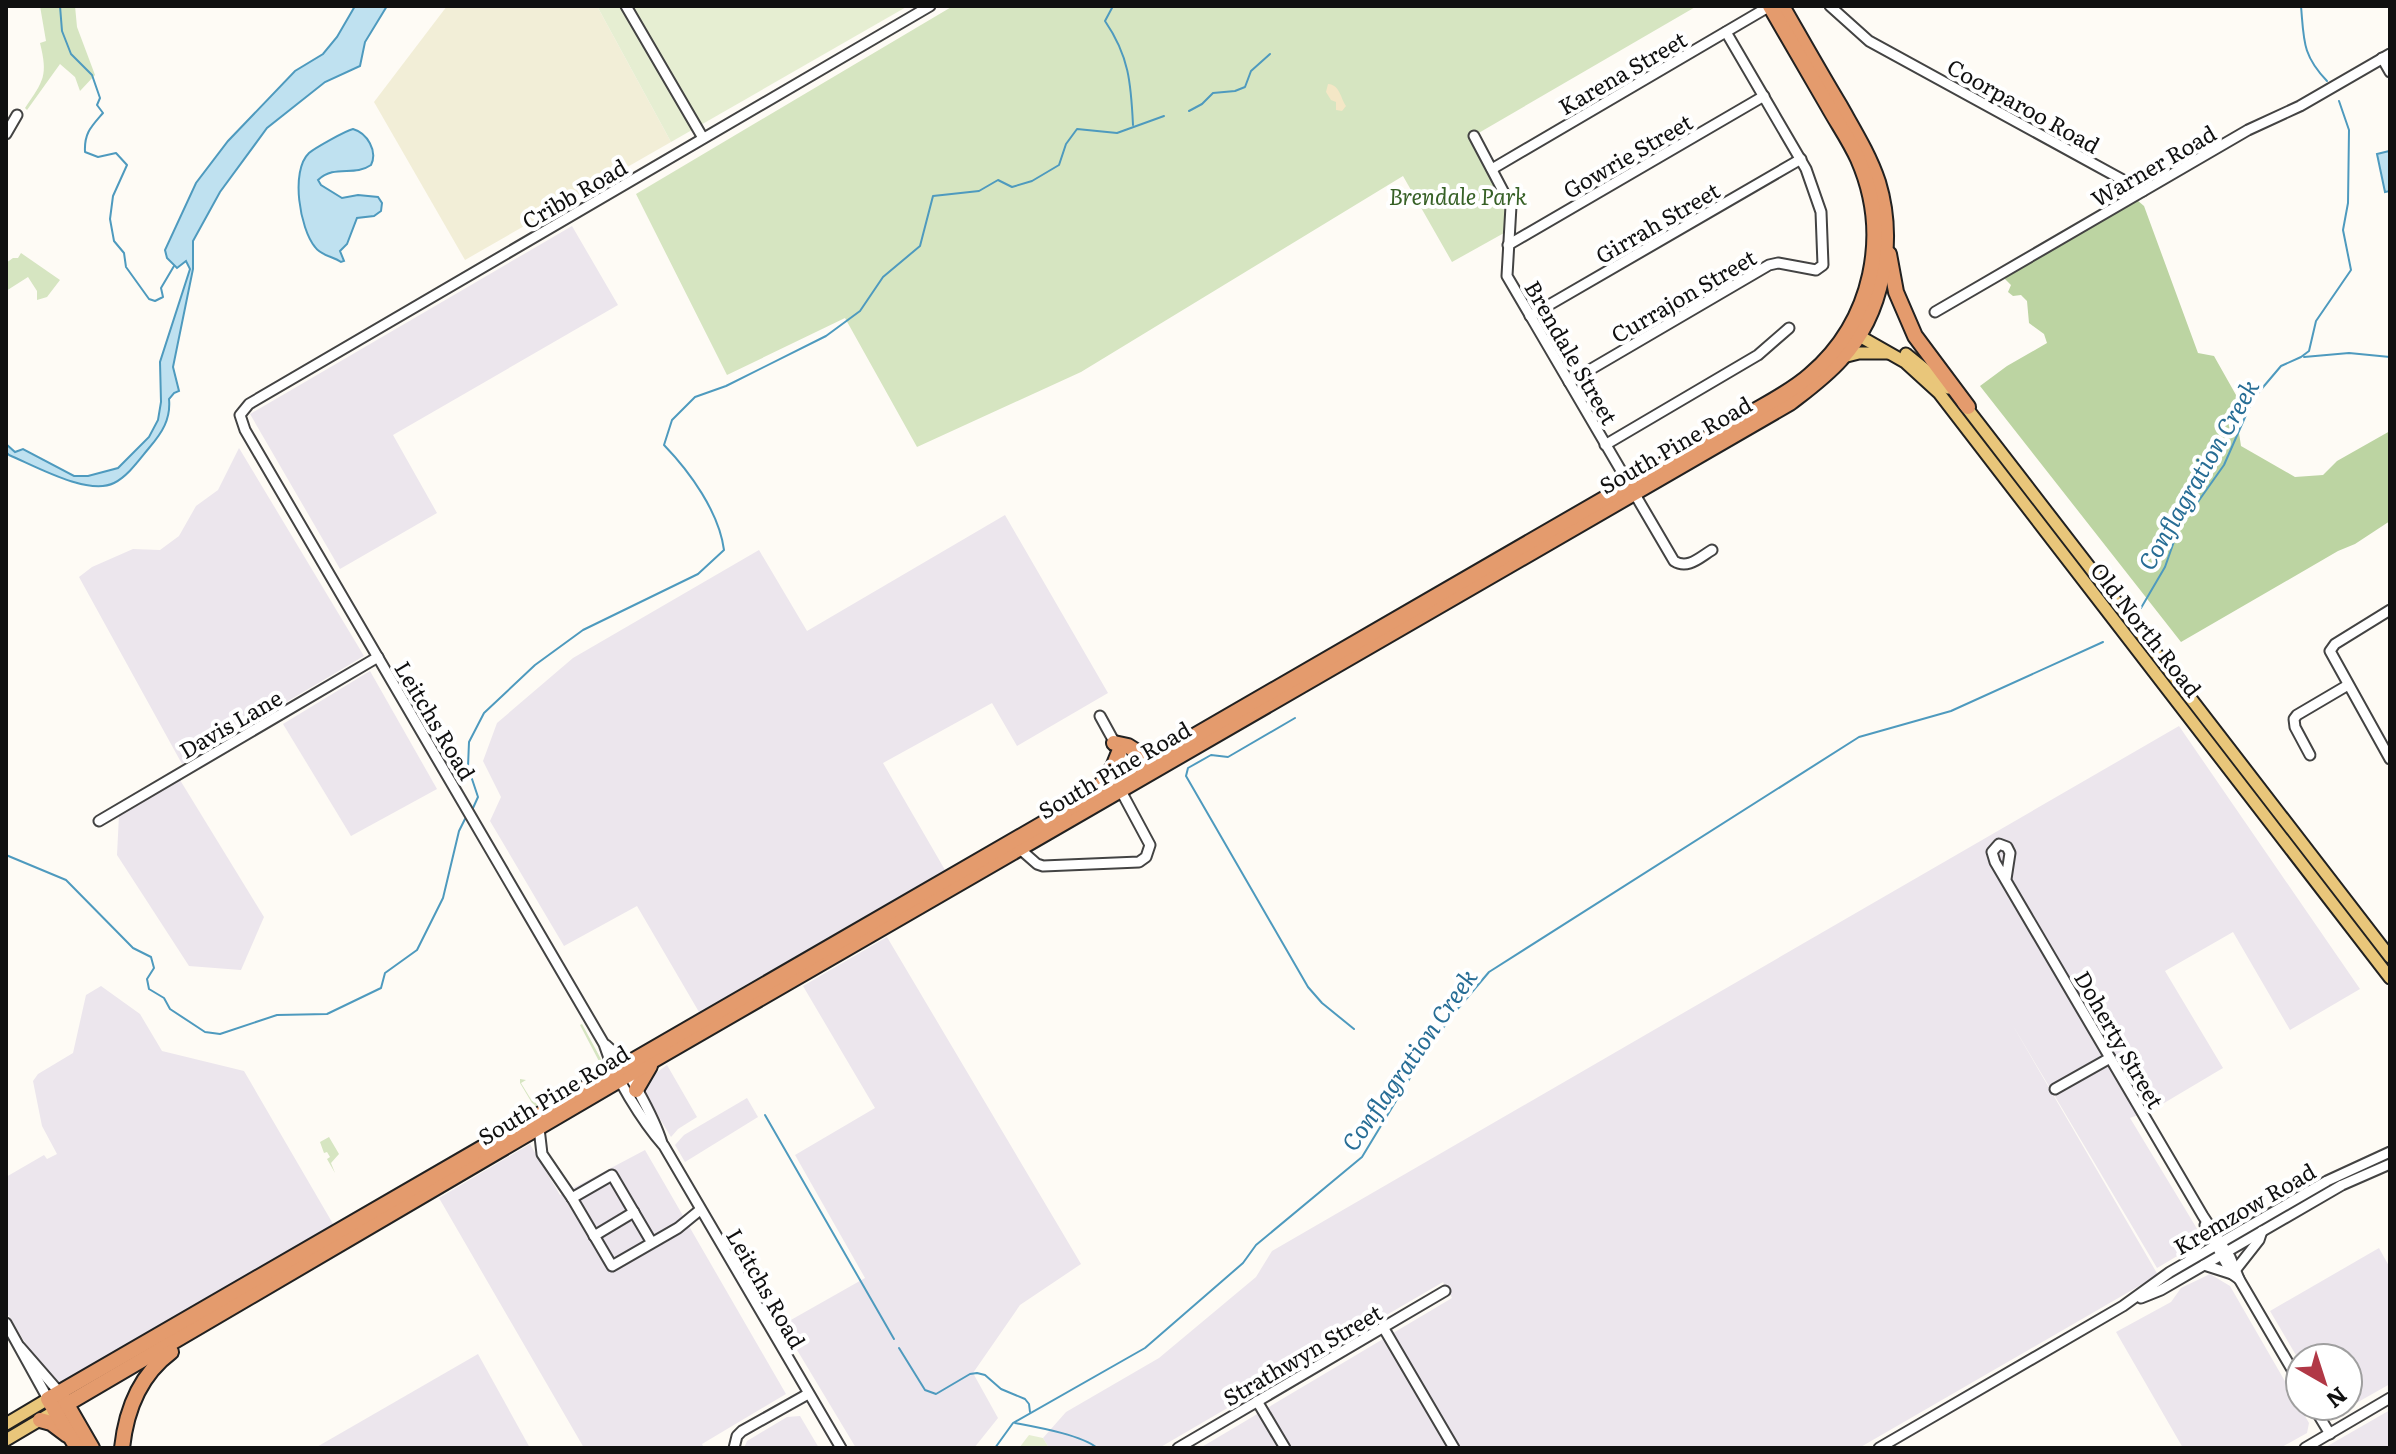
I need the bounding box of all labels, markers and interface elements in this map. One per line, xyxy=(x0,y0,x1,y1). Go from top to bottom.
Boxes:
street label: Karena Street xyxy=(1552,22,1692,122)
street label: Coorparoo Road xyxy=(1942,49,2106,161)
street label: Gowrie Street xyxy=(1556,105,1698,205)
street label: Warner Road xyxy=(2084,116,2222,214)
street label: Cribb Road xyxy=(515,150,633,236)
street label: Girrah Street xyxy=(1589,173,1725,271)
park label: Brendale Park xyxy=(1389,179,1527,212)
street label: Currajon Street xyxy=(1604,240,1762,350)
street label: Brendale Street xyxy=(1517,274,1627,430)
water label: Conflagration Creek xyxy=(2128,371,2266,576)
street label: South Pine Road xyxy=(1593,387,1757,501)
street label: Old North Road xyxy=(2084,555,2210,703)
street label: Leitchs Road xyxy=(387,654,485,786)
street label: Davis Lane xyxy=(172,680,288,766)
street label: South Pine Road xyxy=(1032,712,1196,826)
water label: Conflagration Creek xyxy=(1332,960,1485,1157)
street label: Doherty Street xyxy=(2067,964,2173,1114)
street label: South Pine Road xyxy=(471,1036,635,1152)
street label: Kremzow Road xyxy=(2167,1154,2321,1262)
street label: Leitchs Road xyxy=(719,1222,815,1354)
street label: Strathwyn Street xyxy=(1216,1295,1388,1413)
north arrow xyxy=(2284,1342,2364,1422)
text: N xyxy=(2320,1380,2355,1417)

